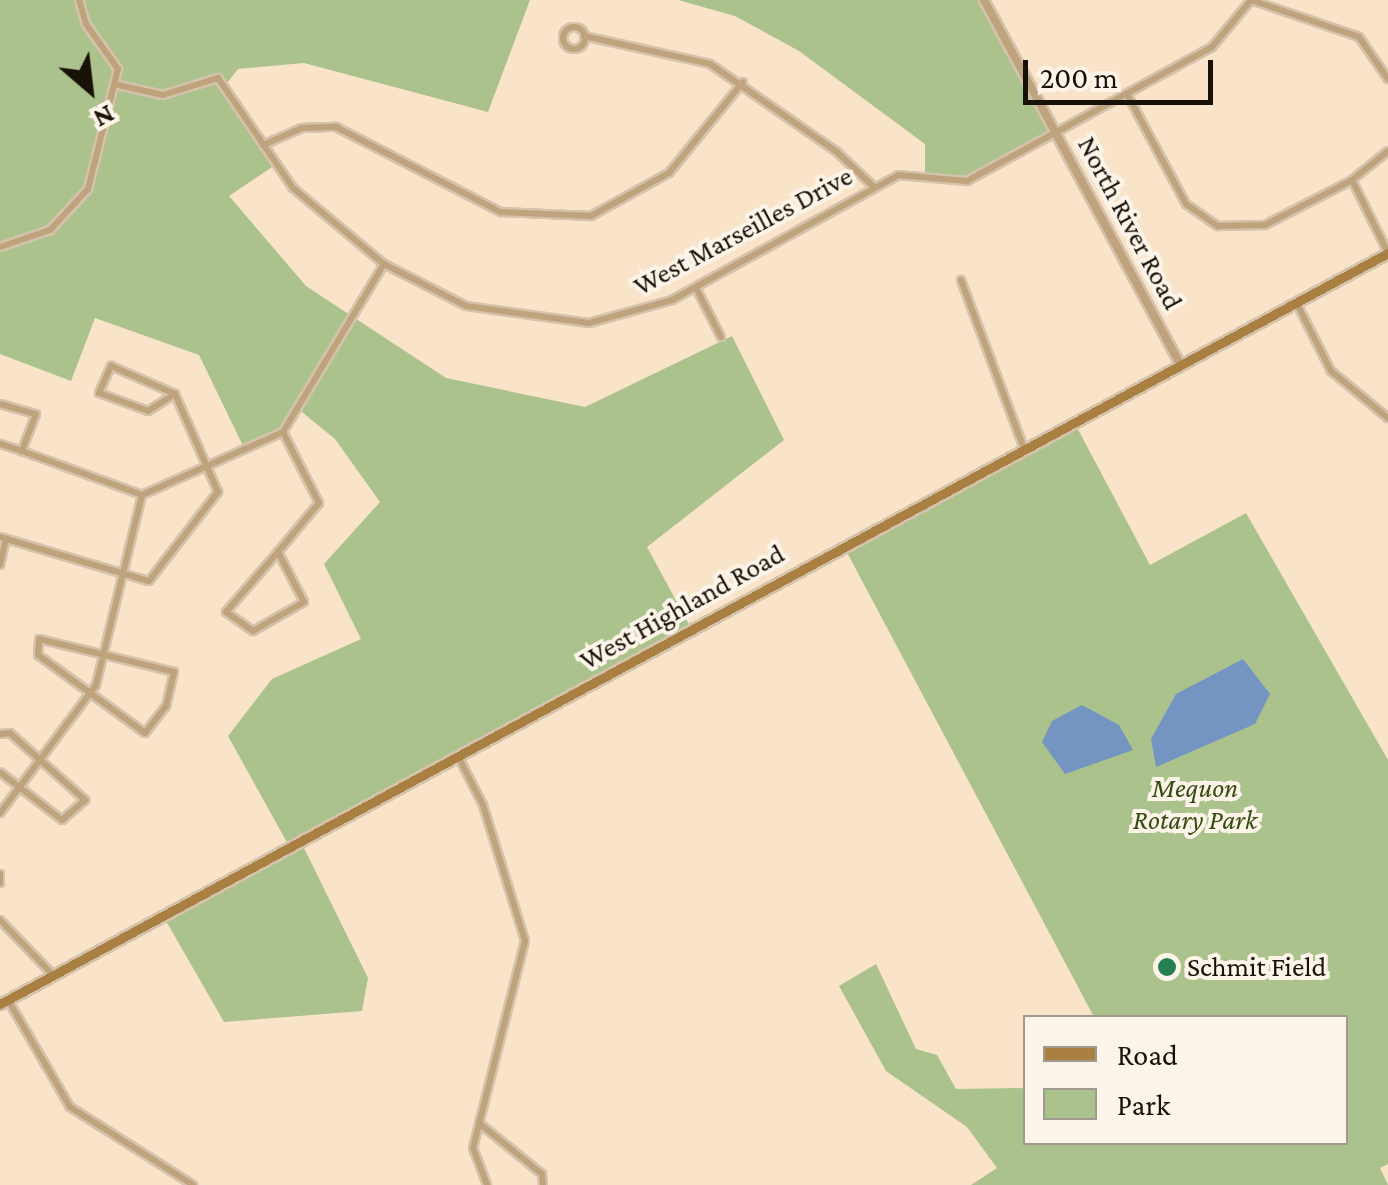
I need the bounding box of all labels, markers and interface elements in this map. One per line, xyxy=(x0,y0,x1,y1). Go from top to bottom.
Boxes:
north arrow xyxy=(40,40,140,140)
scale bar xyxy=(1028,40,1218,102)
text: 200 m xyxy=(1040,61,1118,94)
text: N xyxy=(89,99,120,135)
street label: North River Road xyxy=(1070,131,1190,315)
street label: West Marseilles Drive xyxy=(628,159,858,303)
street label: West Highland Road xyxy=(574,537,790,677)
park label: Mequon Rotary Park xyxy=(1133,771,1257,837)
place label: Schmit Field xyxy=(1187,950,1326,984)
marker: Schmit Field xyxy=(1156,956,1178,978)
legend xyxy=(1023,1015,1348,1145)
text: Road xyxy=(1117,1038,1178,1071)
text: Park xyxy=(1117,1088,1170,1121)

